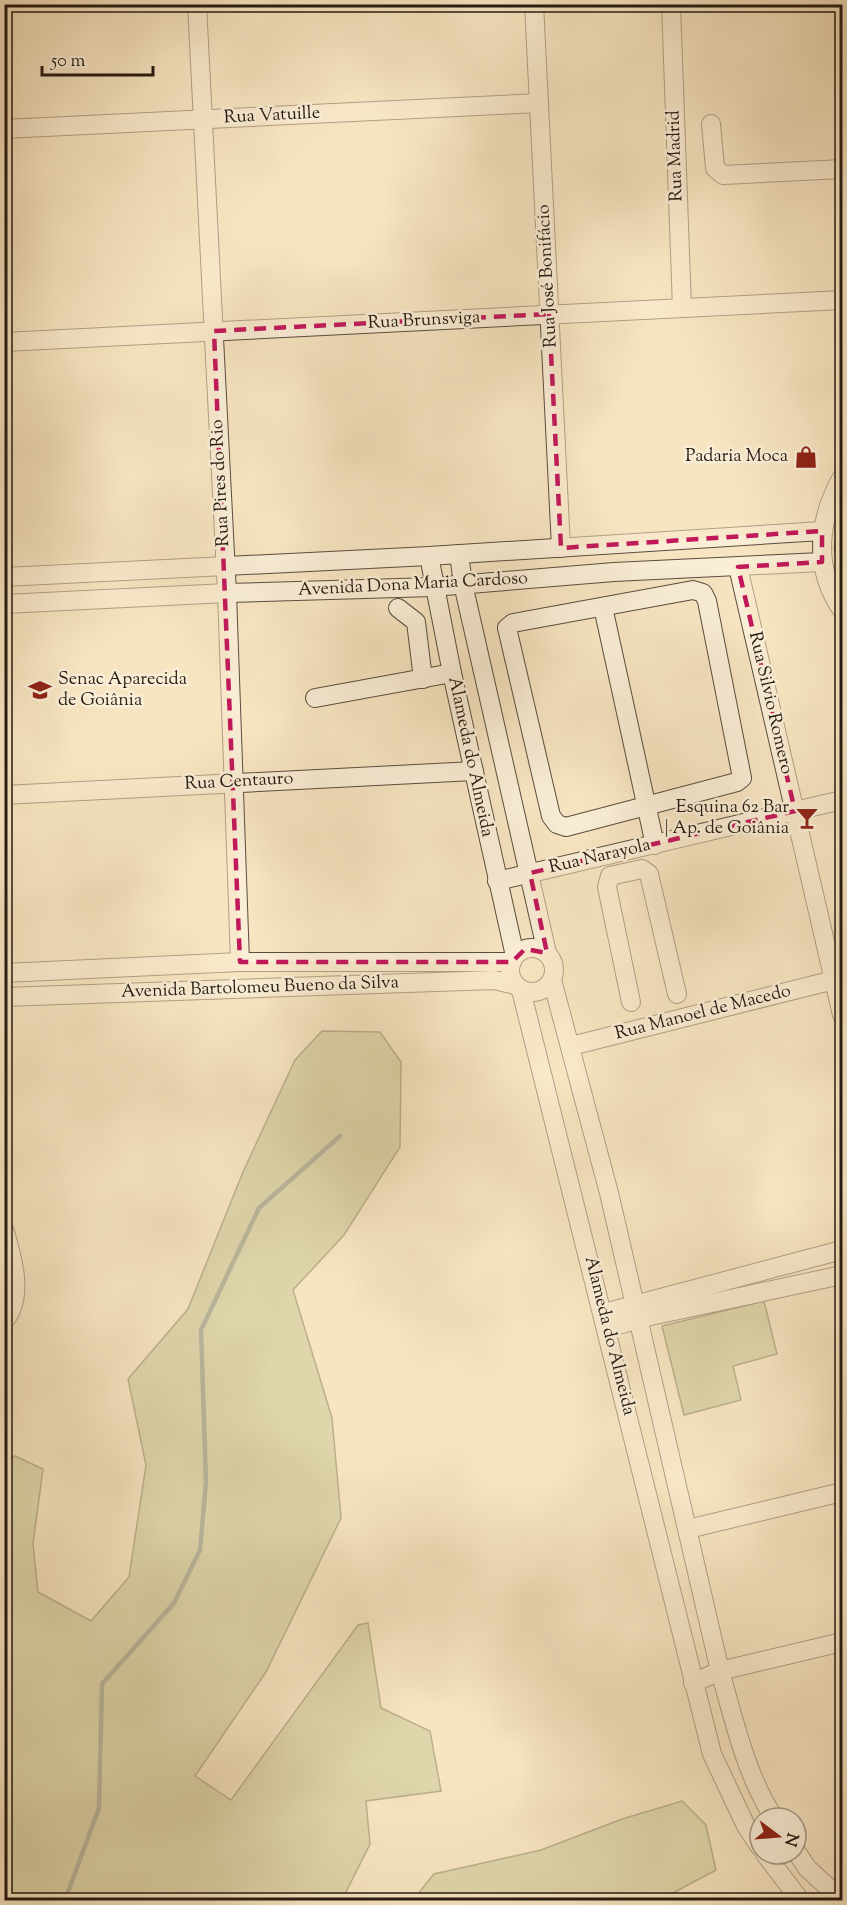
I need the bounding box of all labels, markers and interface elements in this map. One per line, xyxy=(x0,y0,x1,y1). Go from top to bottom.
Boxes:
scale bar xyxy=(42,39,153,77)
text: 50 m xyxy=(50,49,86,75)
street label: Rua Vatuille xyxy=(223,100,321,132)
street label: Rua Madrid xyxy=(661,110,691,202)
street label: Rua José Bonifácio xyxy=(531,204,565,348)
street label: Rua Brunsviga xyxy=(367,305,481,337)
street label: Rua Pires do Rio xyxy=(205,419,237,547)
place label: Padaria Moca xyxy=(685,444,788,470)
shop icon: Padaria Moca xyxy=(793,444,819,470)
street label: Avenida Dona Maria Cardoso xyxy=(297,566,529,604)
street label: Rua Silvio Romero xyxy=(741,629,799,777)
place label: Senac Aparecida de Goiânia xyxy=(58,667,187,714)
street label: Alameda do Almeida xyxy=(440,674,500,840)
school or university icon: Senac Aparecida de Goiânia xyxy=(27,677,53,703)
street label: Rua Centauro xyxy=(184,766,294,798)
place label: Esquina 62 Bar | Ap. de Goiânia xyxy=(665,795,789,842)
bar icon: Esquina 62 Bar | Ap. de Goiânia xyxy=(794,805,820,831)
street label: Rua Narayola xyxy=(547,833,653,881)
street label: Avenida Bartolomeu Bueno da Silva xyxy=(121,970,399,1006)
street label: Rua Manoel de Macedo xyxy=(612,979,794,1047)
street label: Alameda do Almeida xyxy=(577,1254,641,1418)
north arrow xyxy=(748,1806,808,1866)
text: N xyxy=(777,1830,803,1849)

